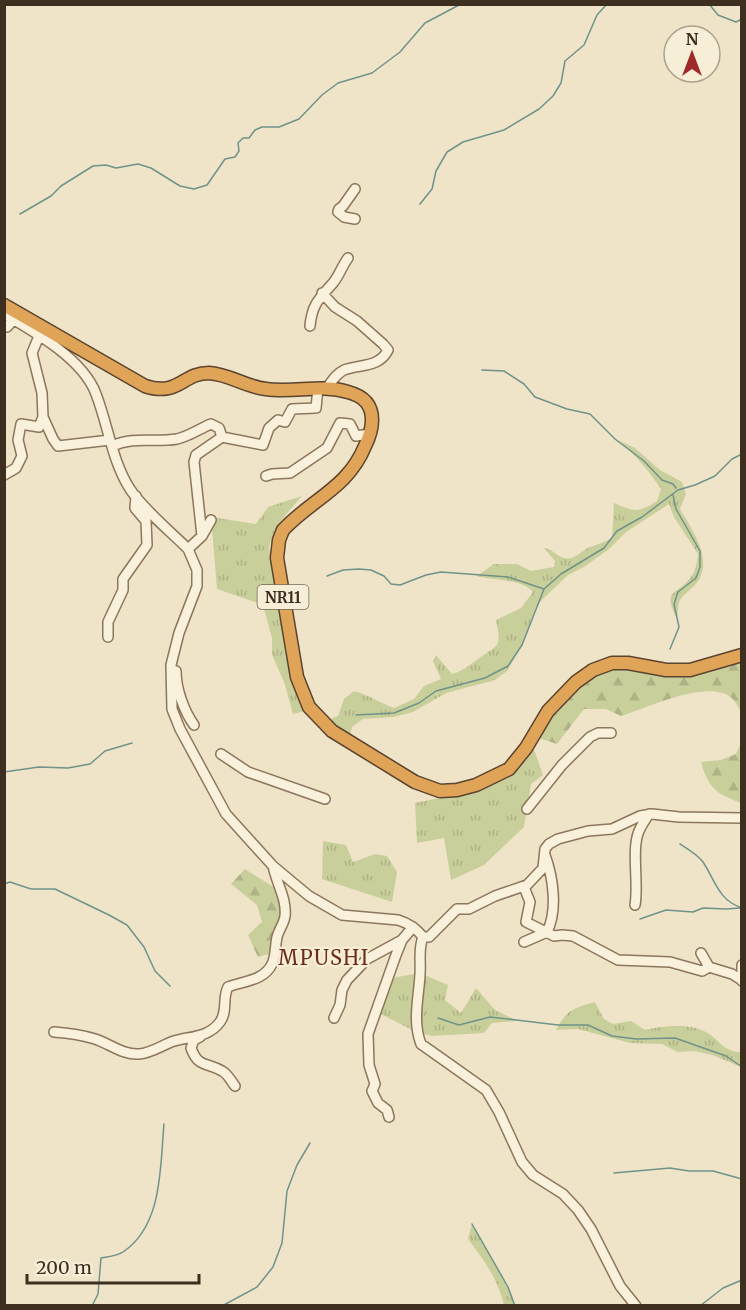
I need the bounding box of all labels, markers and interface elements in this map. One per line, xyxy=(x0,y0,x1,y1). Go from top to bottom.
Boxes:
north arrow xyxy=(662,24,722,84)
text: N xyxy=(686,29,699,49)
road number: NR11 xyxy=(258,585,308,609)
district label: MPUSHI xyxy=(278,945,370,970)
scale bar xyxy=(27,1247,200,1285)
text: 200 m xyxy=(36,1256,92,1279)

